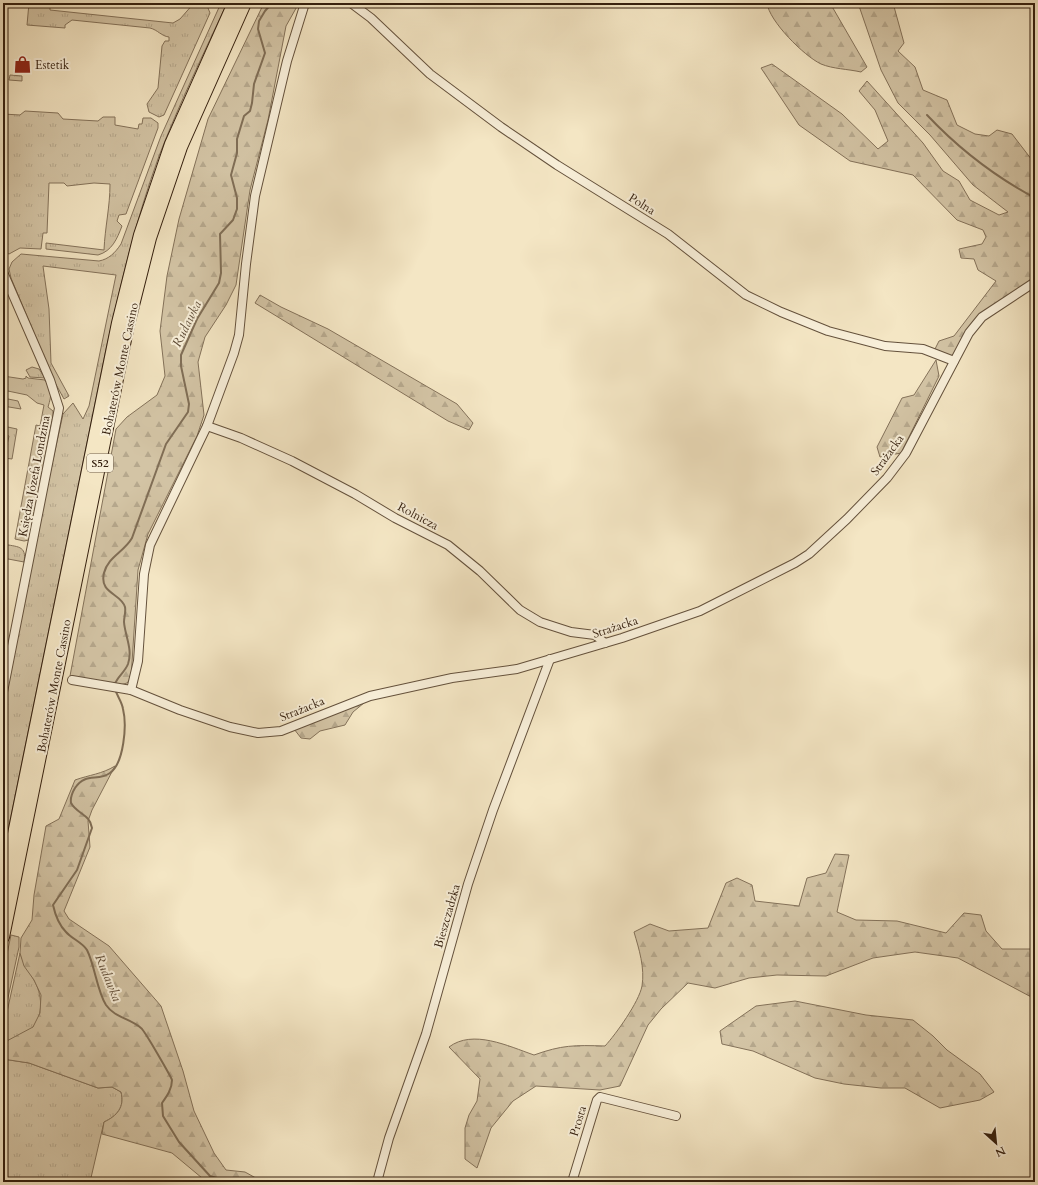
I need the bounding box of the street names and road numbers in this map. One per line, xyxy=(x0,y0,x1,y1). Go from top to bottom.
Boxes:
street label: Polna xyxy=(626,190,659,219)
street label: Bohaterów Monte Cassino xyxy=(98,301,142,437)
street label: Księdza Józefa Londzina xyxy=(14,413,54,538)
street label: Strażacka xyxy=(867,431,908,479)
road number: S52 xyxy=(87,454,113,472)
street label: Rolnicza xyxy=(395,499,442,534)
street label: Strażacka xyxy=(590,612,641,642)
street label: Bohaterów Monte Cassino xyxy=(33,617,75,754)
street label: Strażacka xyxy=(277,692,328,725)
street label: Bieszczadzka xyxy=(430,881,464,950)
street label: Prosta xyxy=(566,1103,590,1138)

